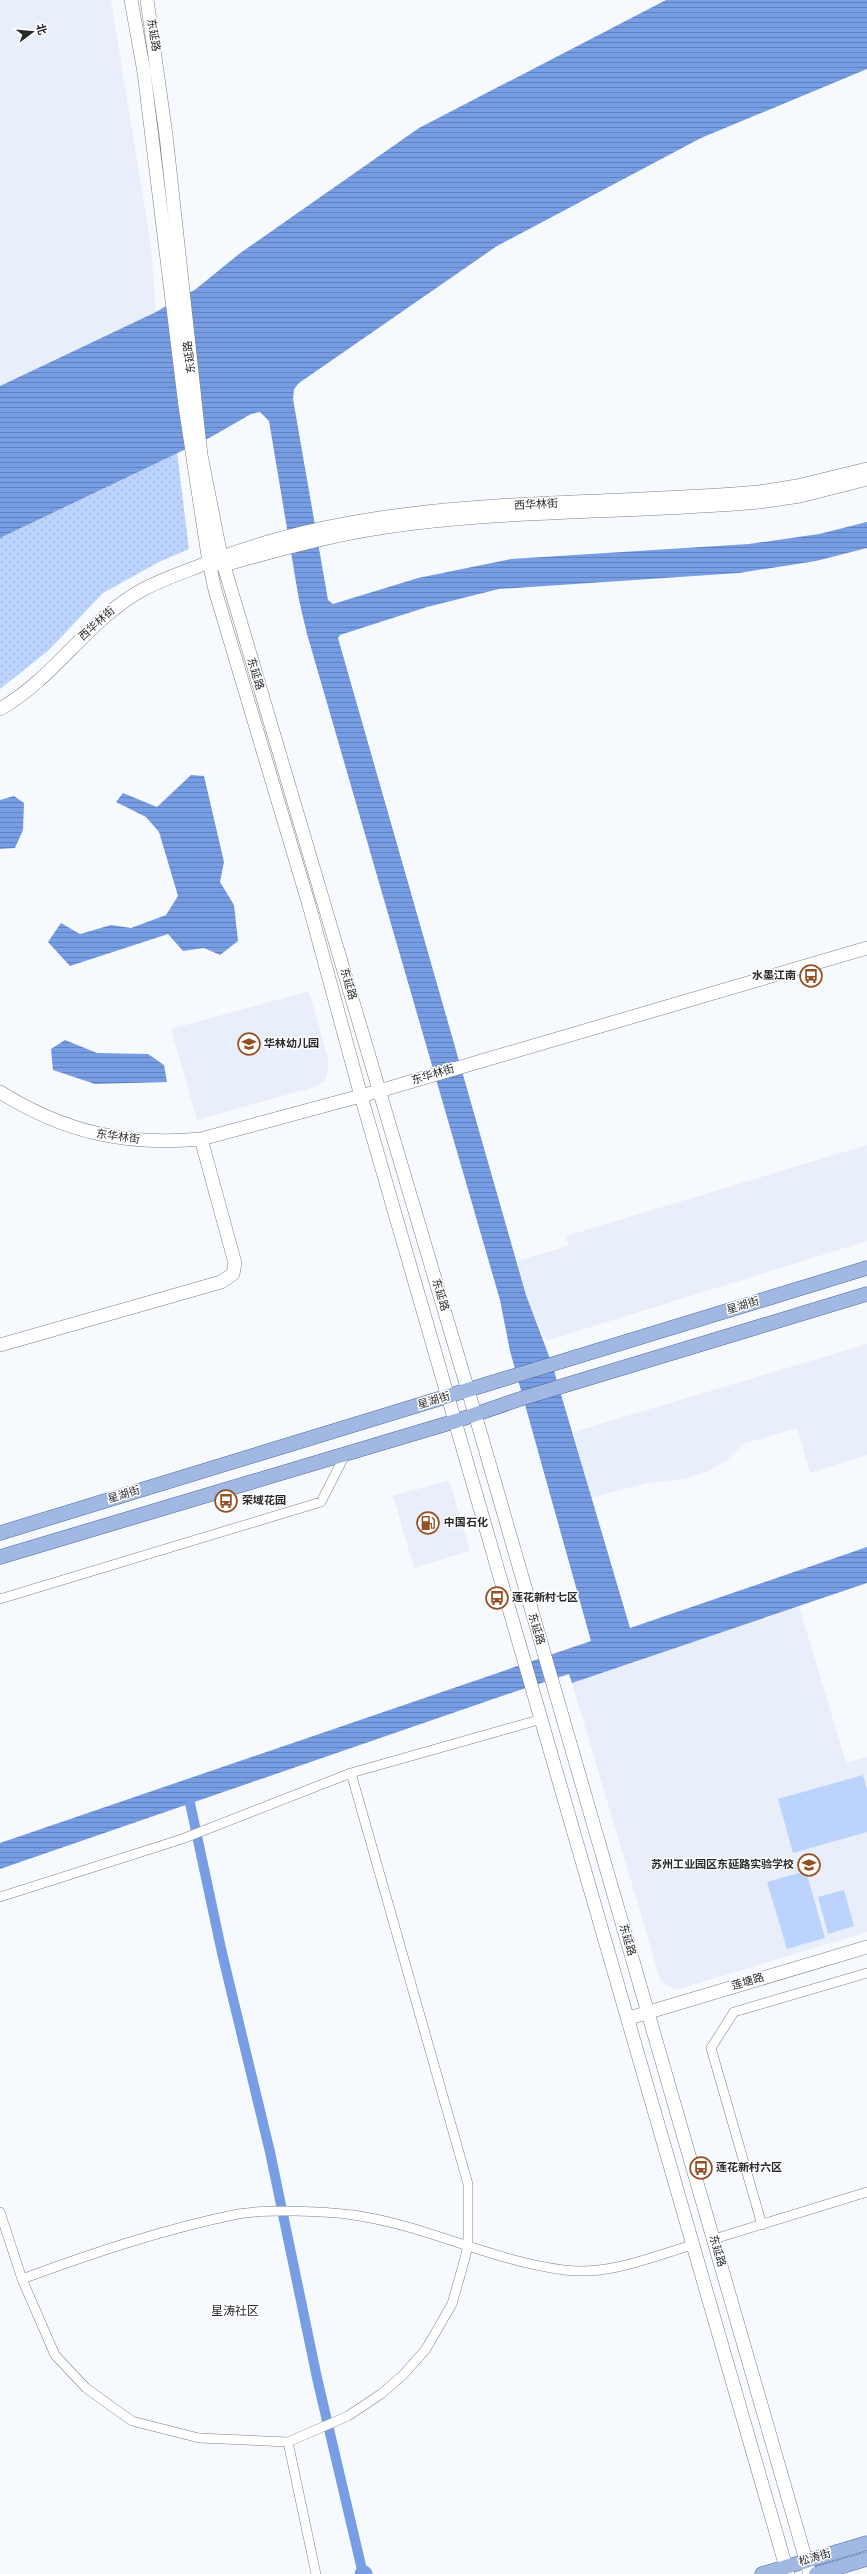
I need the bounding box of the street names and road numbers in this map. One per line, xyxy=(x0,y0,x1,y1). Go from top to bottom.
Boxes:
street label: 东延路 xyxy=(144,18,162,52)
street label: 东延路 xyxy=(181,340,199,374)
street label: 西华林街 xyxy=(514,497,558,513)
street label: 西华林街 xyxy=(76,604,118,644)
street label: 东延路 xyxy=(243,656,267,692)
street label: 东延路 xyxy=(337,966,359,1002)
street label: 东华林街 xyxy=(410,1062,456,1088)
street label: 东华林街 xyxy=(95,1127,141,1147)
street label: 东延路 xyxy=(428,1277,452,1313)
street label: 星湖街 xyxy=(725,1294,761,1318)
street label: 星湖街 xyxy=(416,1389,452,1413)
street label: 星湖街 xyxy=(106,1483,142,1507)
street label: 东延路 xyxy=(525,1611,547,1647)
street label: 东延路 xyxy=(616,1922,638,1958)
street label: 莲塘路 xyxy=(730,1970,766,1994)
street label: 东延路 xyxy=(706,2233,728,2269)
street label: 松涛街 xyxy=(797,2547,833,2569)

